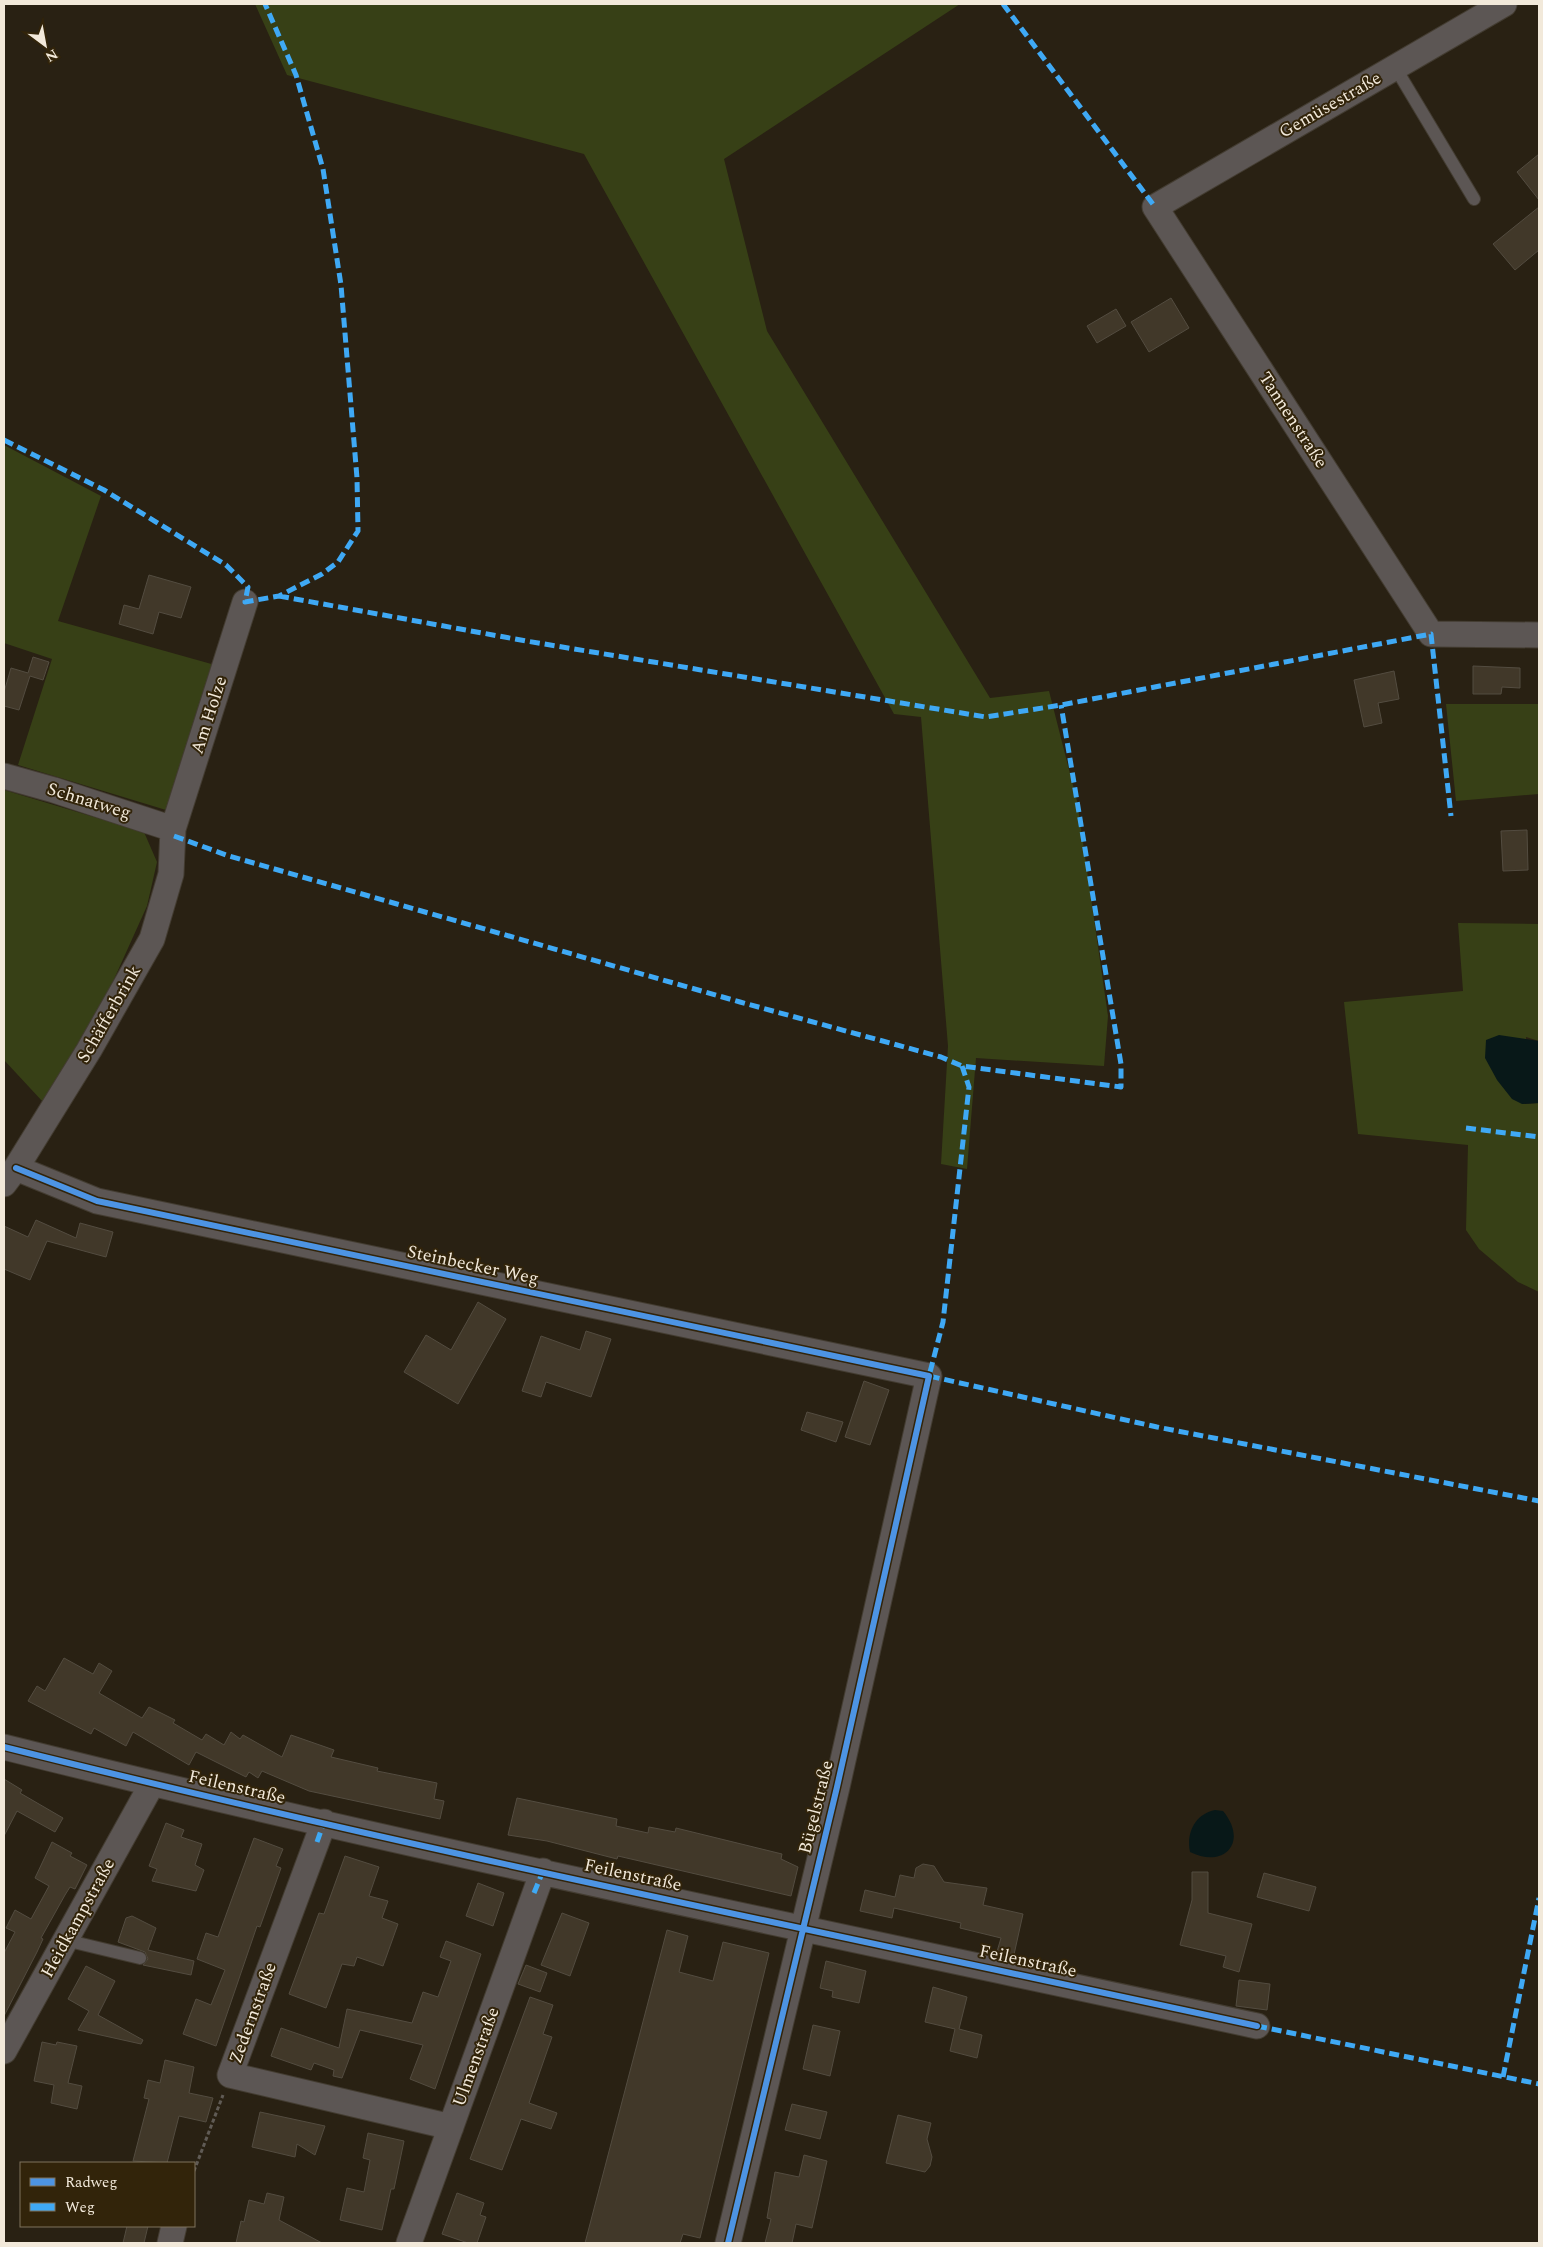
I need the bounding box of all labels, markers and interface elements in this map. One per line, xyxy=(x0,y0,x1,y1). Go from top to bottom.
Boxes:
north arrow xyxy=(20,20,70,70)
text: N xyxy=(41,44,62,68)
street label: Gemüsestraße xyxy=(1274,65,1386,145)
street label: Tannenstraße xyxy=(1252,366,1334,474)
street label: Am Holze xyxy=(184,673,234,757)
street label: Schnatweg xyxy=(44,775,134,827)
street label: Schäfferbrink xyxy=(70,960,148,1068)
street label: Steinbecker Weg xyxy=(405,1238,541,1292)
street label: Bügelstraße xyxy=(791,1757,841,1857)
street label: Feilenstraße xyxy=(186,1763,288,1811)
street label: Feilenstraße xyxy=(582,1851,684,1899)
street label: Heidkampstraße xyxy=(34,1853,122,1983)
street label: Feilenstraße xyxy=(977,1937,1079,1985)
street label: Zedernstraße xyxy=(222,1958,284,2068)
street label: Ulmenstraße xyxy=(445,2003,507,2111)
legend xyxy=(20,2162,195,2227)
text: Radweg xyxy=(65,2171,118,2194)
text: Weg xyxy=(65,2196,95,2219)

